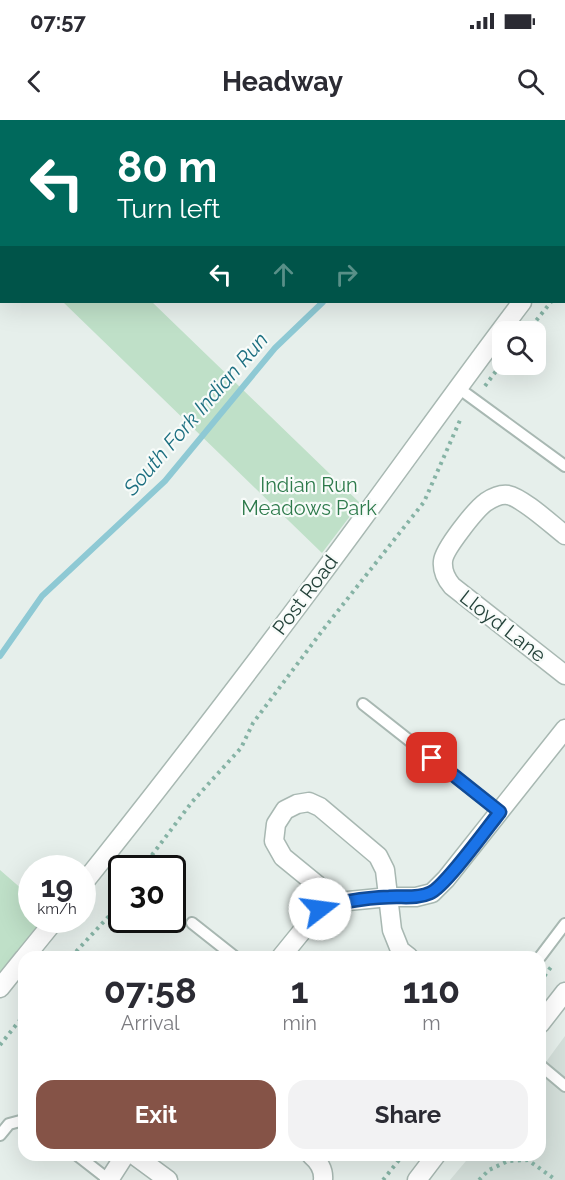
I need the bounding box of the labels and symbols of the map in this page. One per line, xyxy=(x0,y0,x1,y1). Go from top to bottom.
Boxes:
water label: South Fork Indian Run xyxy=(118,327,273,501)
park label: Indian Run Meadows Park xyxy=(241,473,377,520)
street label: Post Road xyxy=(267,550,343,640)
street label: Lloyd Lane xyxy=(455,585,551,667)
pin xyxy=(406,732,457,783)
speed limit sign: 30 xyxy=(108,855,186,933)
position arrow xyxy=(288,877,352,941)

